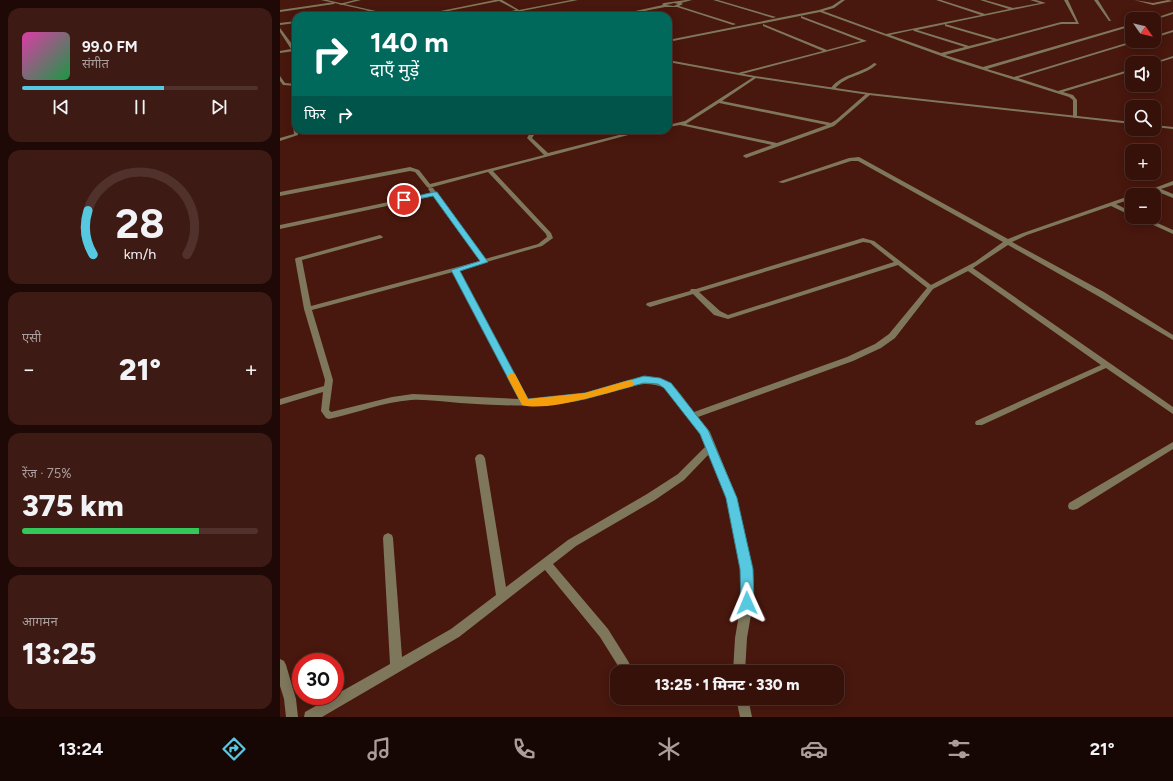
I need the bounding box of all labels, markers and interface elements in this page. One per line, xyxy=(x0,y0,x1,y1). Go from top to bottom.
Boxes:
north arrow xyxy=(1125,12,1161,48)
map controls xyxy=(1125,12,1161,224)
text: 140 m xyxy=(370,25,449,59)
icon: right xyxy=(304,28,356,80)
text: 99.0 FM xyxy=(82,38,138,56)
text: संगीत xyxy=(82,56,109,71)
button: sound xyxy=(1125,56,1161,92)
text: दाएँ मुड़ें xyxy=(370,59,419,81)
icon: previous xyxy=(50,96,72,118)
icon: pause xyxy=(129,96,151,118)
icon: next xyxy=(208,96,230,118)
button: search xyxy=(1125,100,1161,136)
icon: right xyxy=(334,104,356,126)
text: फिर xyxy=(304,105,326,123)
button: + xyxy=(1125,144,1161,180)
pin xyxy=(387,183,421,217)
button: − xyxy=(1125,188,1161,224)
icon: arrive xyxy=(393,189,415,211)
text: 28 xyxy=(115,197,165,247)
text: km/h xyxy=(124,244,156,262)
text: एसी xyxy=(22,330,41,345)
text: 21° xyxy=(119,351,161,388)
text: − xyxy=(22,356,36,383)
text: + xyxy=(244,356,258,383)
text: रेंज · 75% xyxy=(22,466,71,481)
text: 375 km xyxy=(22,487,124,524)
position arrow xyxy=(726,582,768,624)
text: आगमन xyxy=(22,614,58,629)
text: 13:25 xyxy=(22,635,97,672)
speed limit sign: 30 xyxy=(292,653,344,705)
text: 13:25 · 1 मिनट · 330 m xyxy=(655,676,799,694)
icon: directions xyxy=(220,735,248,763)
icon: music xyxy=(365,735,393,763)
icon: phone xyxy=(510,735,538,763)
icon: climate xyxy=(655,735,683,763)
icon: car xyxy=(800,735,828,763)
icon: filters xyxy=(945,735,973,763)
text: 13:24 xyxy=(58,738,103,760)
text: 21° xyxy=(1090,738,1114,760)

